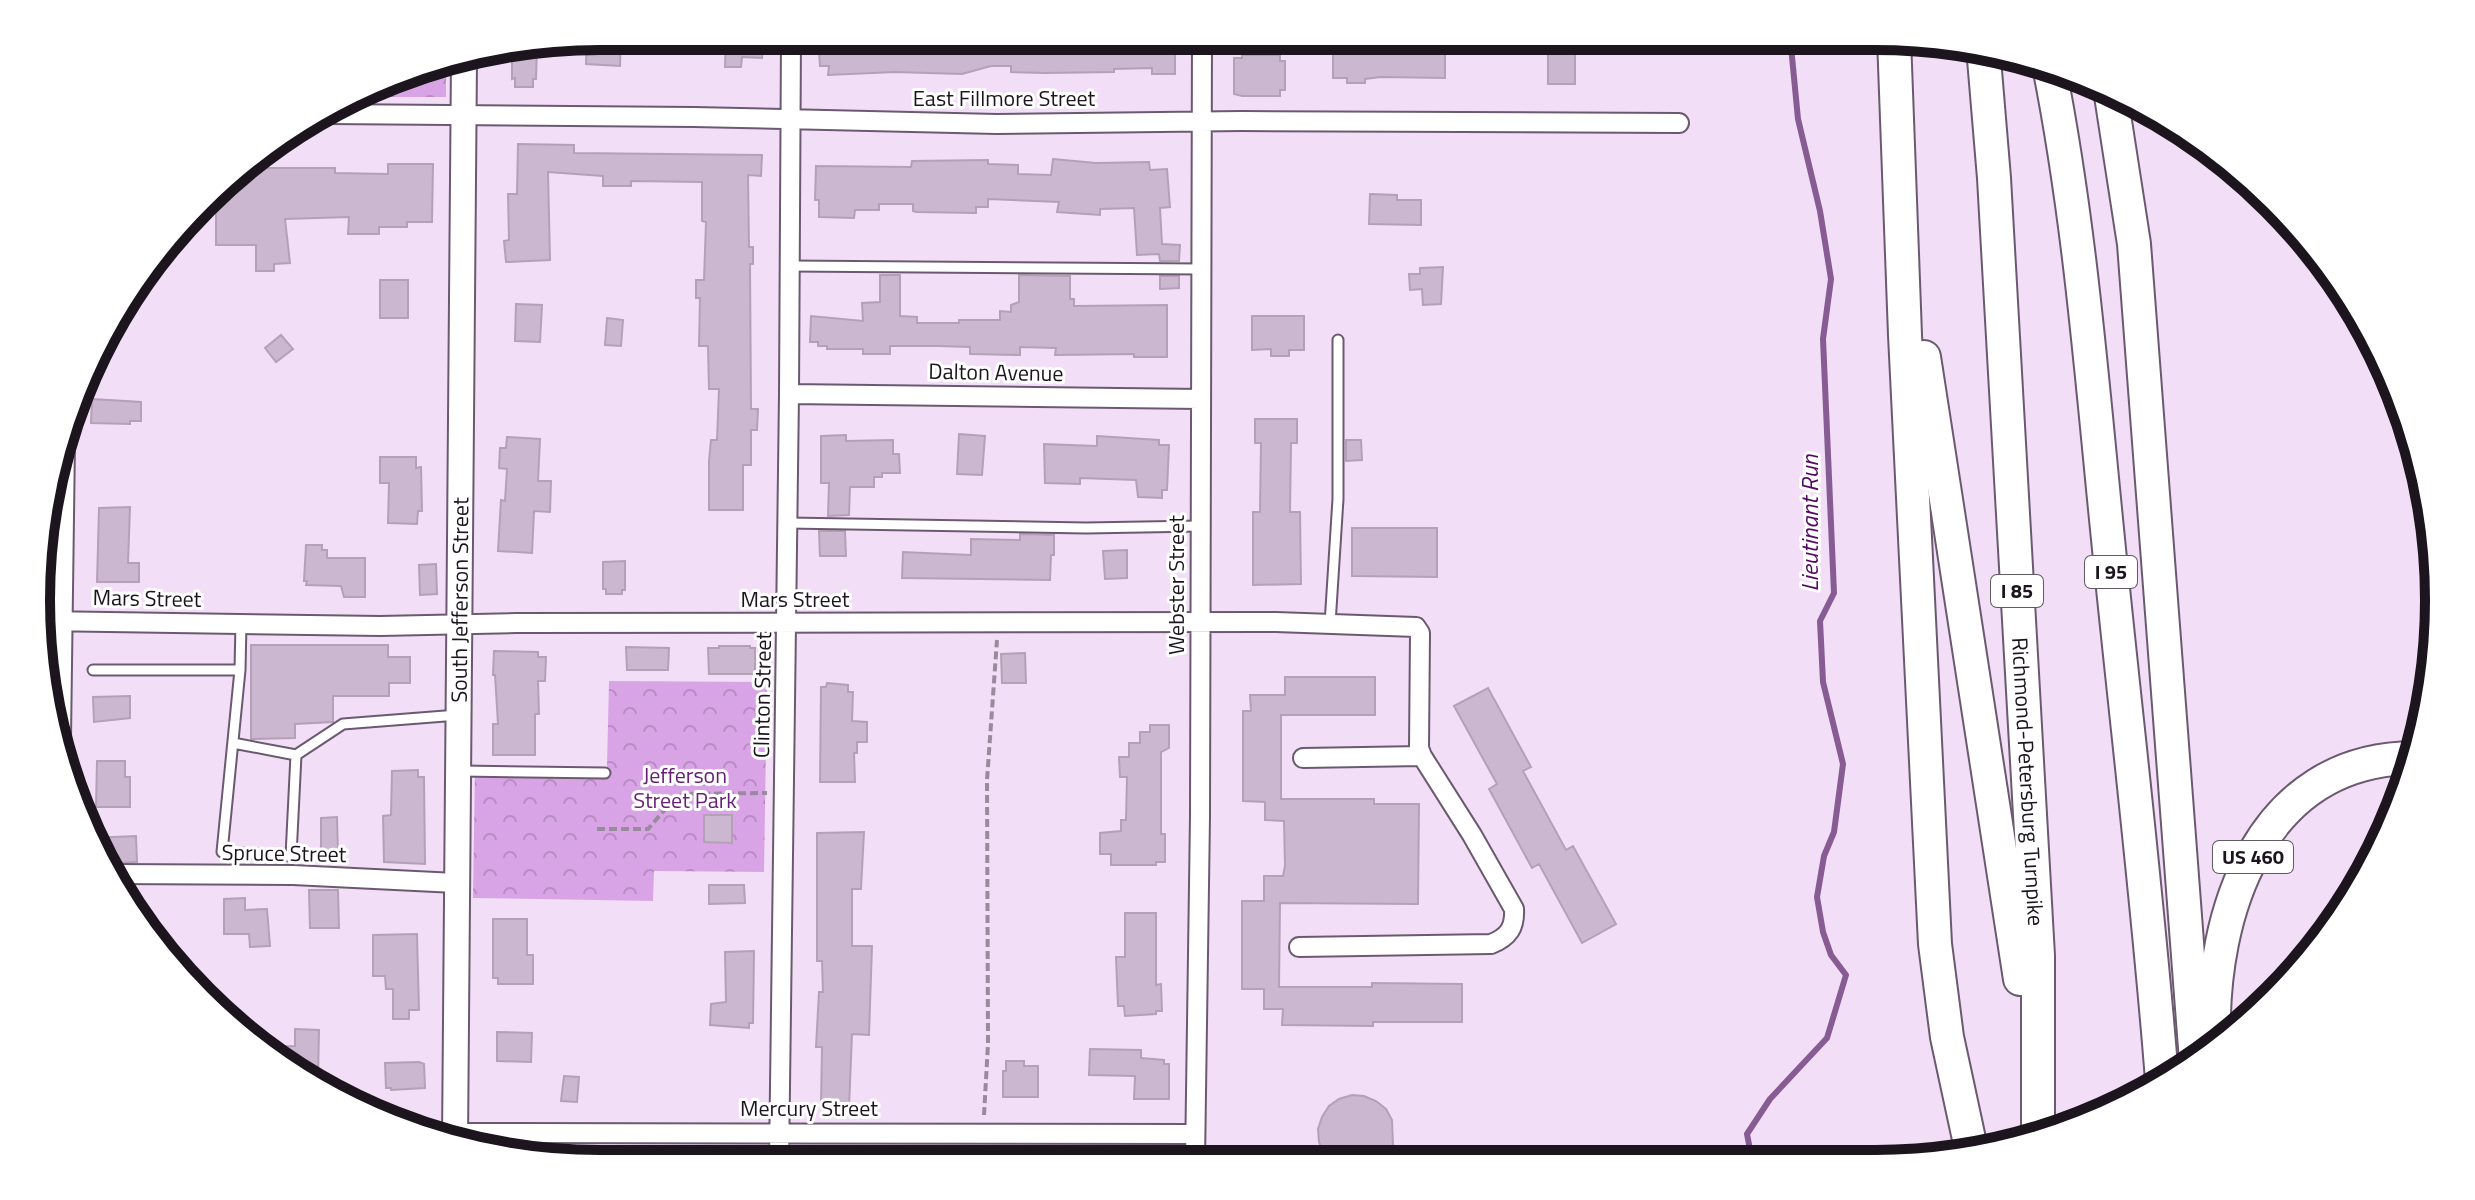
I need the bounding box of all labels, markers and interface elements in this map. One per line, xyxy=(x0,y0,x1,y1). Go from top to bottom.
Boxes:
street label: East Fillmore Street xyxy=(913,81,1096,115)
street label: Dalton Avenue xyxy=(928,354,1064,390)
water label: Lieutinant Run xyxy=(1791,453,1827,592)
street label: South Jefferson Street xyxy=(442,497,477,703)
street label: Webster Street xyxy=(1159,515,1193,655)
road number: I 95 xyxy=(2085,556,2137,588)
road number: I 85 xyxy=(1991,575,2043,607)
street label: Mars Street xyxy=(92,580,202,616)
street label: Mars Street xyxy=(741,582,850,616)
street label: Clinton Street xyxy=(744,631,780,758)
street label: Richmond-Petersburg Turnpike xyxy=(2003,636,2053,927)
park label: Jefferson Street Park xyxy=(633,758,737,817)
street label: Spruce Street xyxy=(221,835,347,871)
road number: US 460 xyxy=(2213,841,2293,873)
street label: Mercury Street xyxy=(740,1091,878,1125)

